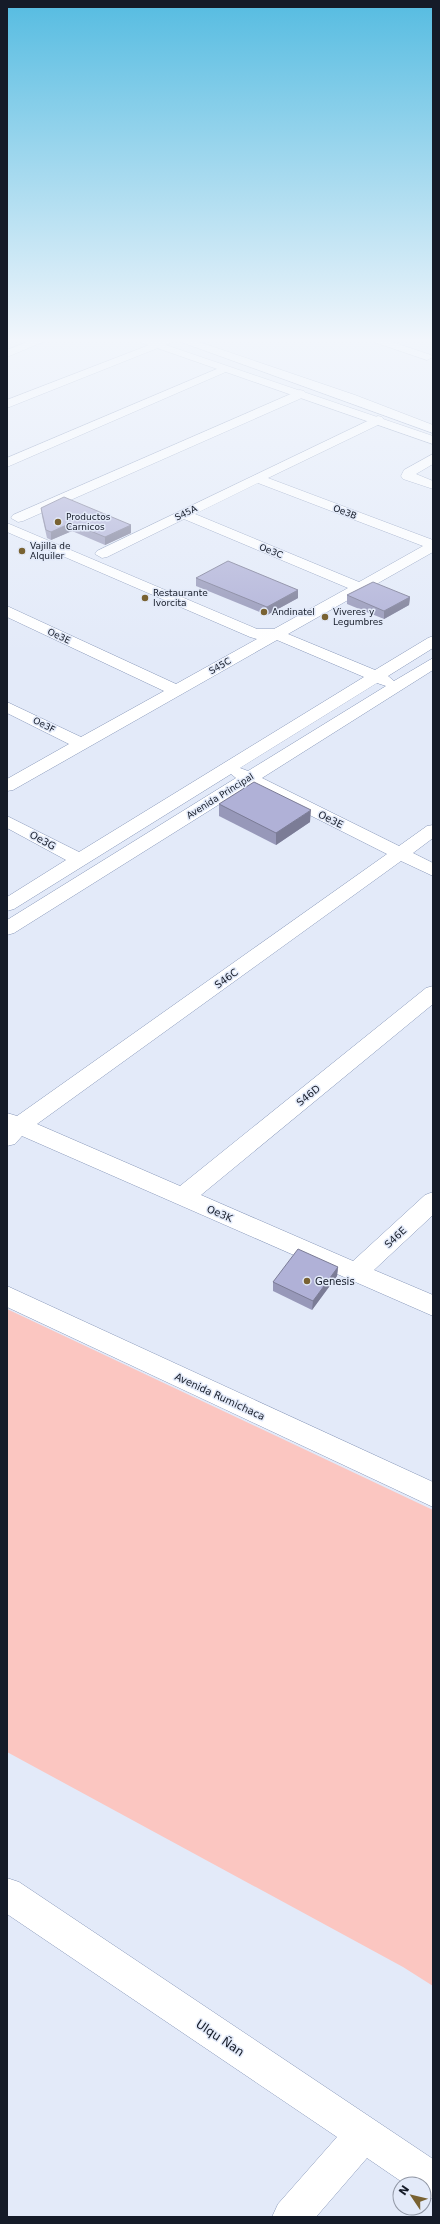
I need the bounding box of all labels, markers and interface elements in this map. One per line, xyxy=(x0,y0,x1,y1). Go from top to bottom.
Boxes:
street label: S45A xyxy=(173,503,199,523)
street label: Oe3B xyxy=(332,503,358,521)
place label: Productos Carnicos xyxy=(66,512,111,532)
marker: Productos Carnicos xyxy=(53,517,63,527)
place label: Vajilla de Alquiler xyxy=(30,541,71,561)
street label: Oe3C xyxy=(258,542,284,560)
marker: Vajilla de Alquiler xyxy=(17,546,27,556)
place label: Restaurante Ivorcita xyxy=(153,588,208,608)
marker: Restaurante Ivorcita xyxy=(140,593,150,603)
marker: Andinatel xyxy=(259,607,269,617)
place label: Andinatel xyxy=(272,607,315,617)
place label: Viveres y Legumbres xyxy=(333,607,383,627)
marker: Viveres y Legumbres xyxy=(320,612,330,622)
street label: Oe3E xyxy=(46,626,72,646)
street label: S45C xyxy=(207,656,233,676)
street label: Oe3F xyxy=(31,715,57,735)
street label: Avenida Principal xyxy=(185,771,255,821)
street label: Oe3E xyxy=(316,809,345,830)
street label: Oe3G xyxy=(28,829,58,852)
street label: S46C xyxy=(213,966,240,991)
street label: S46D xyxy=(294,1083,322,1108)
street label: Oe3K xyxy=(205,1203,235,1224)
street label: S46E xyxy=(382,1225,408,1250)
marker: Genesis xyxy=(302,1276,312,1286)
place label: Genesis xyxy=(315,1276,355,1287)
street label: Avenida Rumichaca xyxy=(173,1371,267,1422)
street label: Ulqu Ñan xyxy=(193,2016,247,2059)
north arrow xyxy=(392,2176,432,2216)
text: N xyxy=(396,2183,412,2198)

